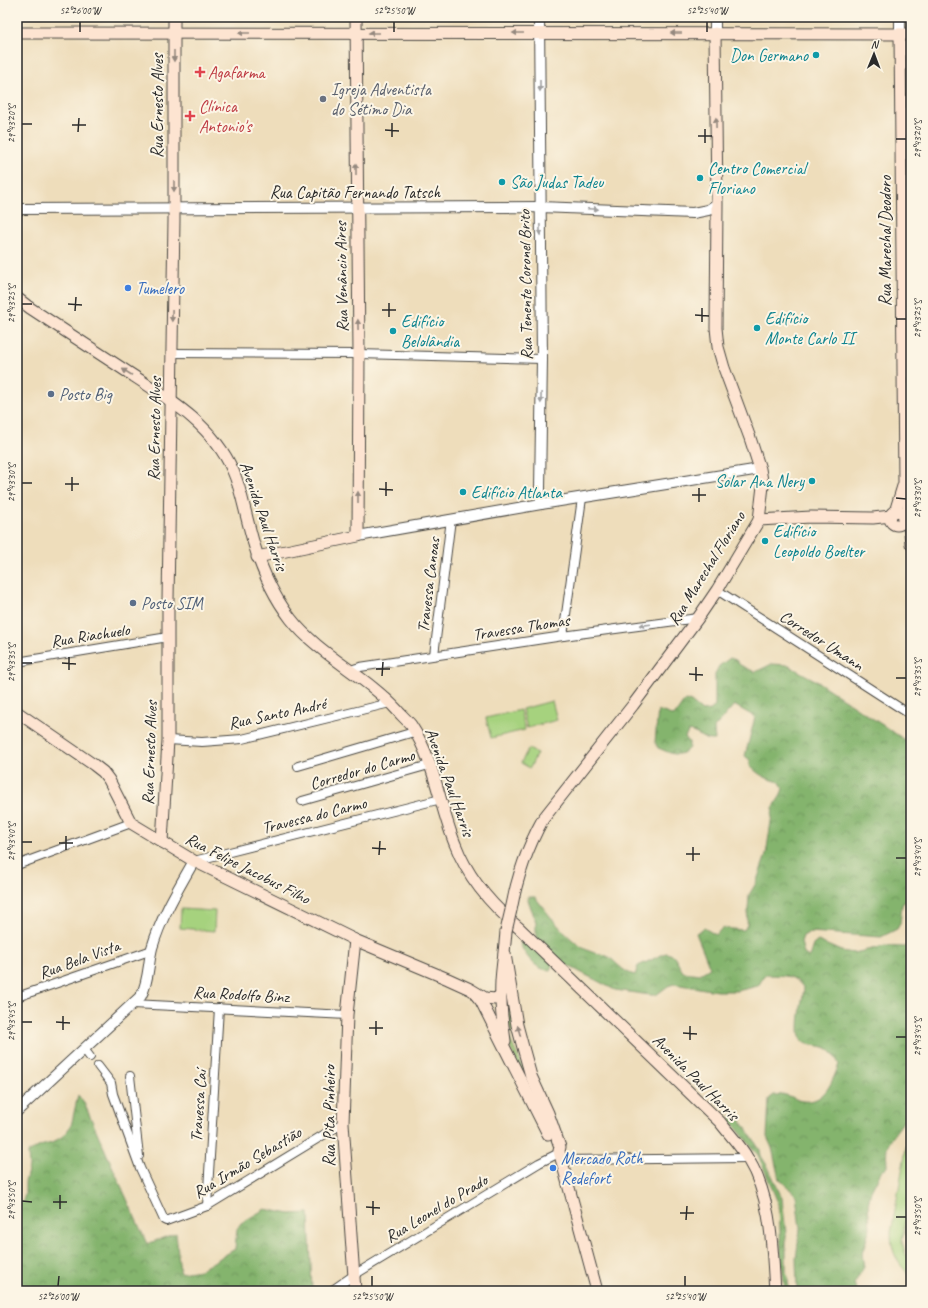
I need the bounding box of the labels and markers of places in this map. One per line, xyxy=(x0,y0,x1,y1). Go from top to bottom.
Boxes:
place label: Don Germano xyxy=(730,45,809,66)
marker: Don Germano xyxy=(811,50,821,60)
place label: Agafarma xyxy=(208,62,266,83)
marker: Agafarma xyxy=(195,67,205,77)
place label: Igreja Adventista do Sétimo Dia xyxy=(331,79,432,120)
marker: Igreja Adventista do Sétimo Dia xyxy=(318,94,328,104)
place label: Clínica Antonio's xyxy=(199,96,253,137)
marker: Clínica Antonio's xyxy=(184,110,196,122)
place label: Centro Comercial Floriano xyxy=(708,158,809,199)
place label: São Judas Tadeu xyxy=(510,172,605,193)
marker: Centro Comercial Floriano xyxy=(695,173,705,183)
marker: São Judas Tadeu xyxy=(497,177,507,187)
place label: Tumelero xyxy=(136,278,185,299)
marker: Tumelero xyxy=(123,283,133,293)
place label: Edifício Monte Carlo II xyxy=(765,308,859,349)
place label: Edifício Belolândia xyxy=(401,311,460,352)
marker: Edifício Monte Carlo II xyxy=(752,323,762,333)
marker: Edifício Belolândia xyxy=(388,326,398,336)
place label: Posto Big xyxy=(59,384,113,405)
marker: Posto Big xyxy=(46,389,56,399)
place label: Solar Ana Nery xyxy=(715,471,805,492)
marker: Solar Ana Nery xyxy=(807,476,817,486)
place label: Edifício Atlanta xyxy=(471,482,564,503)
marker: Edifício Atlanta xyxy=(458,487,468,497)
place label: Edifício Leopoldo Boelter xyxy=(773,521,866,562)
marker: Edifício Leopoldo Boelter xyxy=(760,536,770,546)
place label: Posto SIM xyxy=(141,593,204,614)
marker: Posto SIM xyxy=(128,598,138,608)
place label: Mercado Roth Redefort xyxy=(561,1148,644,1189)
marker: Mercado Roth Redefort xyxy=(548,1163,558,1173)

